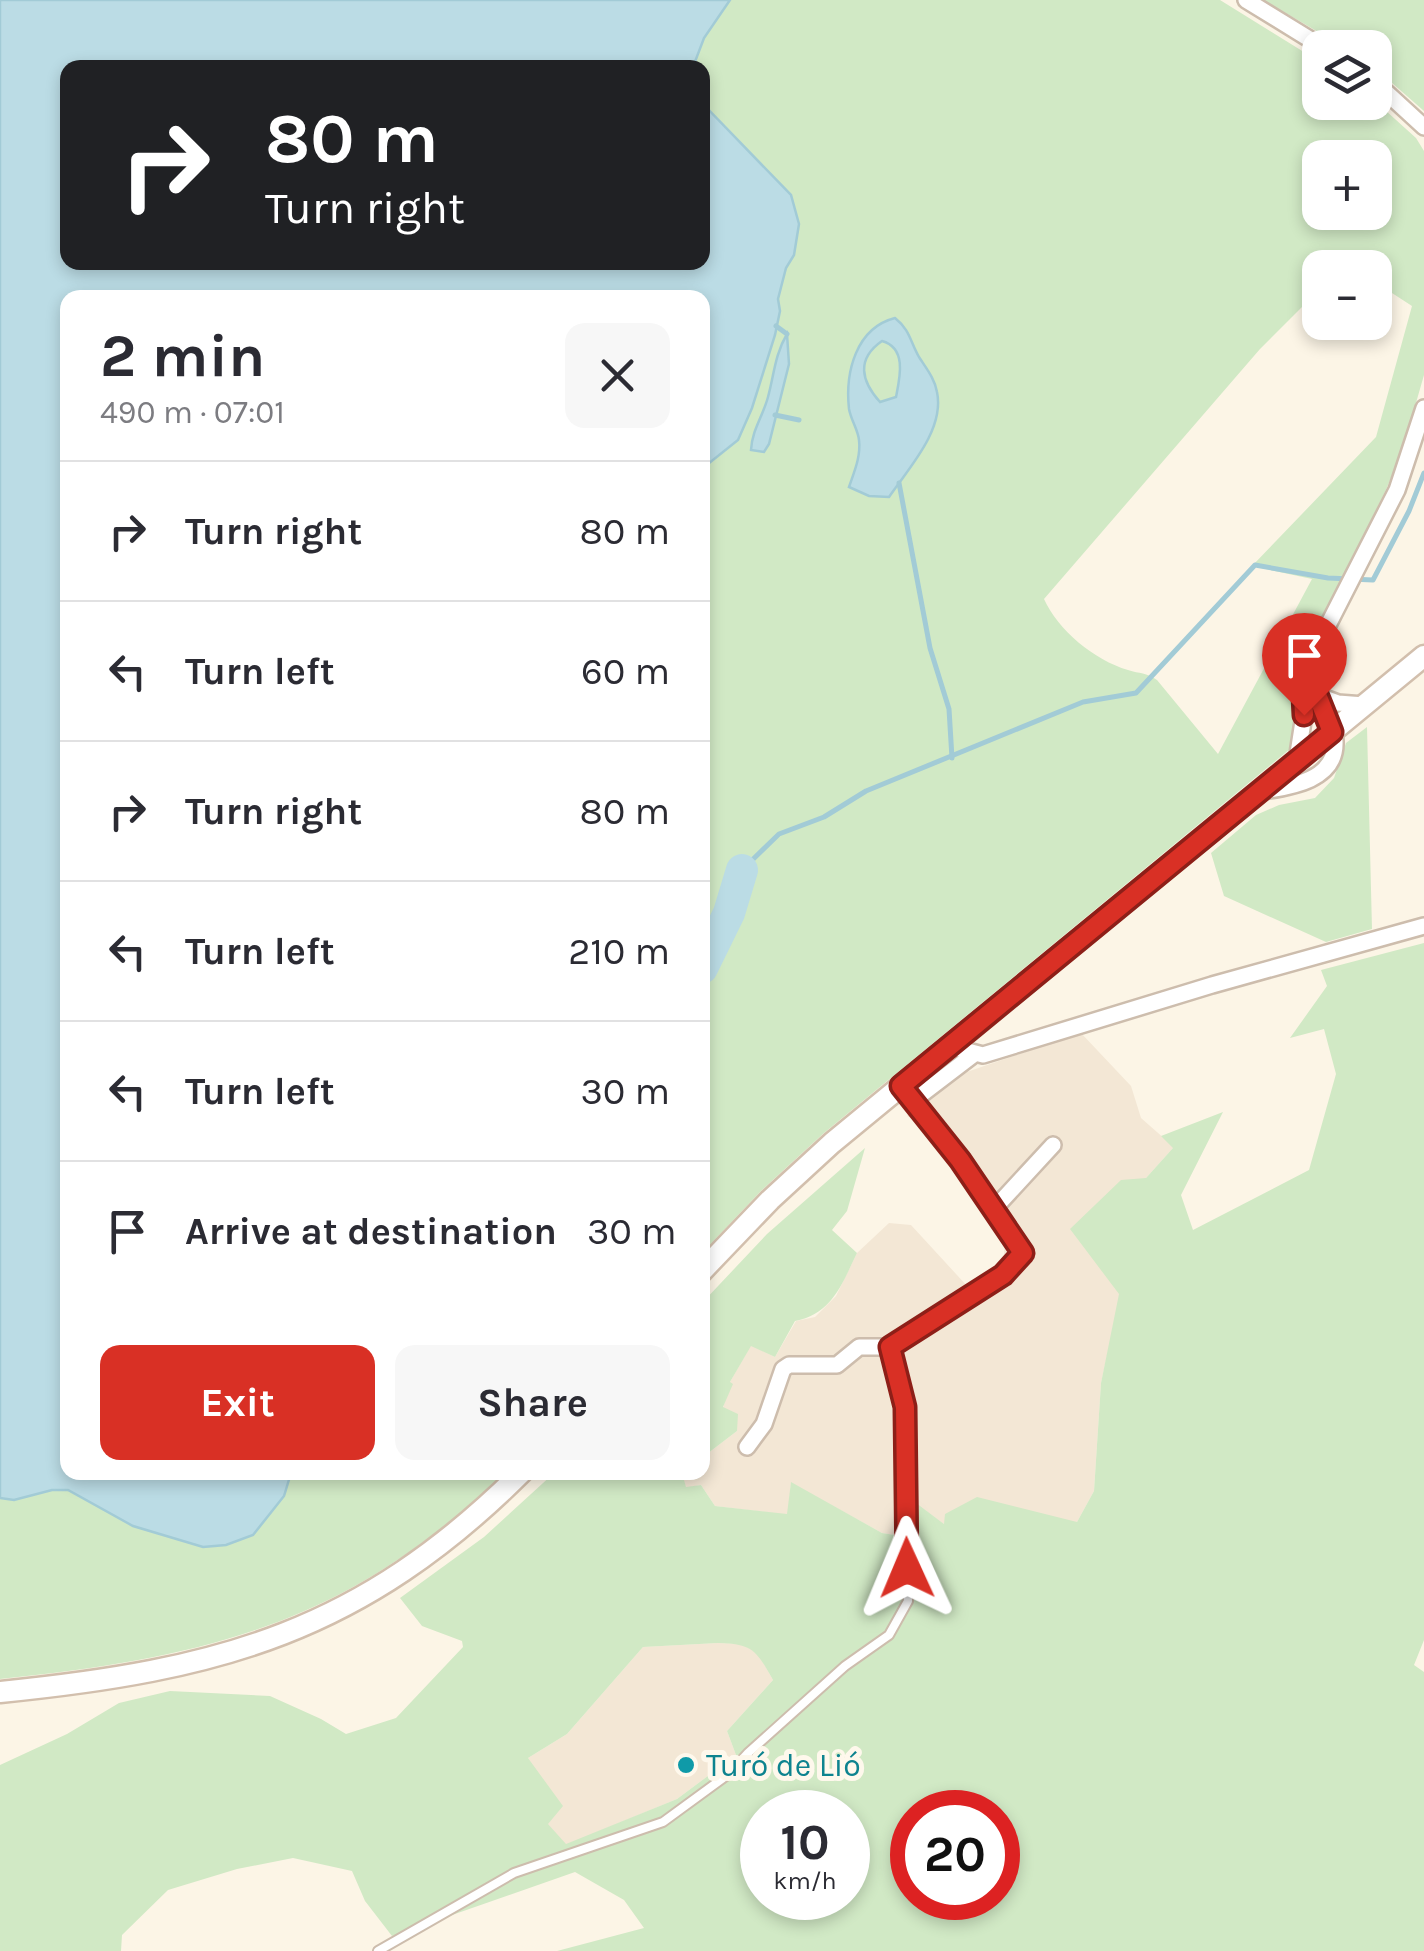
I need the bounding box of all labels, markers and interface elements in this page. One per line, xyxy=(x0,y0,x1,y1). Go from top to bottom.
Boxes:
map controls xyxy=(1302,30,1392,340)
button: layers xyxy=(1302,30,1392,120)
text: 80 m xyxy=(265,98,439,180)
icon: right xyxy=(100,100,230,230)
button: + xyxy=(1302,140,1392,230)
text: Turn right xyxy=(265,182,465,234)
button: − xyxy=(1302,250,1392,340)
text: 2 min xyxy=(100,321,265,391)
button: close xyxy=(565,323,670,428)
text: 490 m · 07:01 xyxy=(100,394,285,431)
icon: right xyxy=(100,504,155,559)
text: Turn right xyxy=(185,509,362,554)
text: 80 m xyxy=(580,509,670,554)
pin xyxy=(1262,613,1347,716)
icon: arrive xyxy=(1277,628,1332,683)
icon: left xyxy=(100,644,155,699)
text: Turn left xyxy=(185,649,335,694)
text: 60 m xyxy=(581,649,670,694)
icon: right xyxy=(100,784,155,839)
text: Turn right xyxy=(185,789,362,834)
text: 80 m xyxy=(580,789,670,834)
icon: left xyxy=(100,924,155,979)
text: Turn left xyxy=(185,929,335,974)
text: 210 m xyxy=(568,929,670,974)
icon: left xyxy=(100,1064,155,1119)
text: Turn left xyxy=(185,1069,335,1114)
text: 30 m xyxy=(580,1069,670,1114)
icon: arrive xyxy=(100,1204,155,1259)
text: Arrive at destination xyxy=(185,1209,557,1254)
text: 30 m xyxy=(587,1209,676,1254)
button: Exit xyxy=(100,1345,375,1460)
button: Share xyxy=(395,1345,670,1460)
position arrow xyxy=(855,1516,959,1620)
place label: Turó de Lió xyxy=(706,1747,861,1784)
marker: Turó de Lió xyxy=(675,1754,697,1776)
speed limit sign: 20 xyxy=(890,1790,1020,1920)
text: 10 xyxy=(780,1813,830,1872)
text: km/h xyxy=(773,1866,837,1895)

